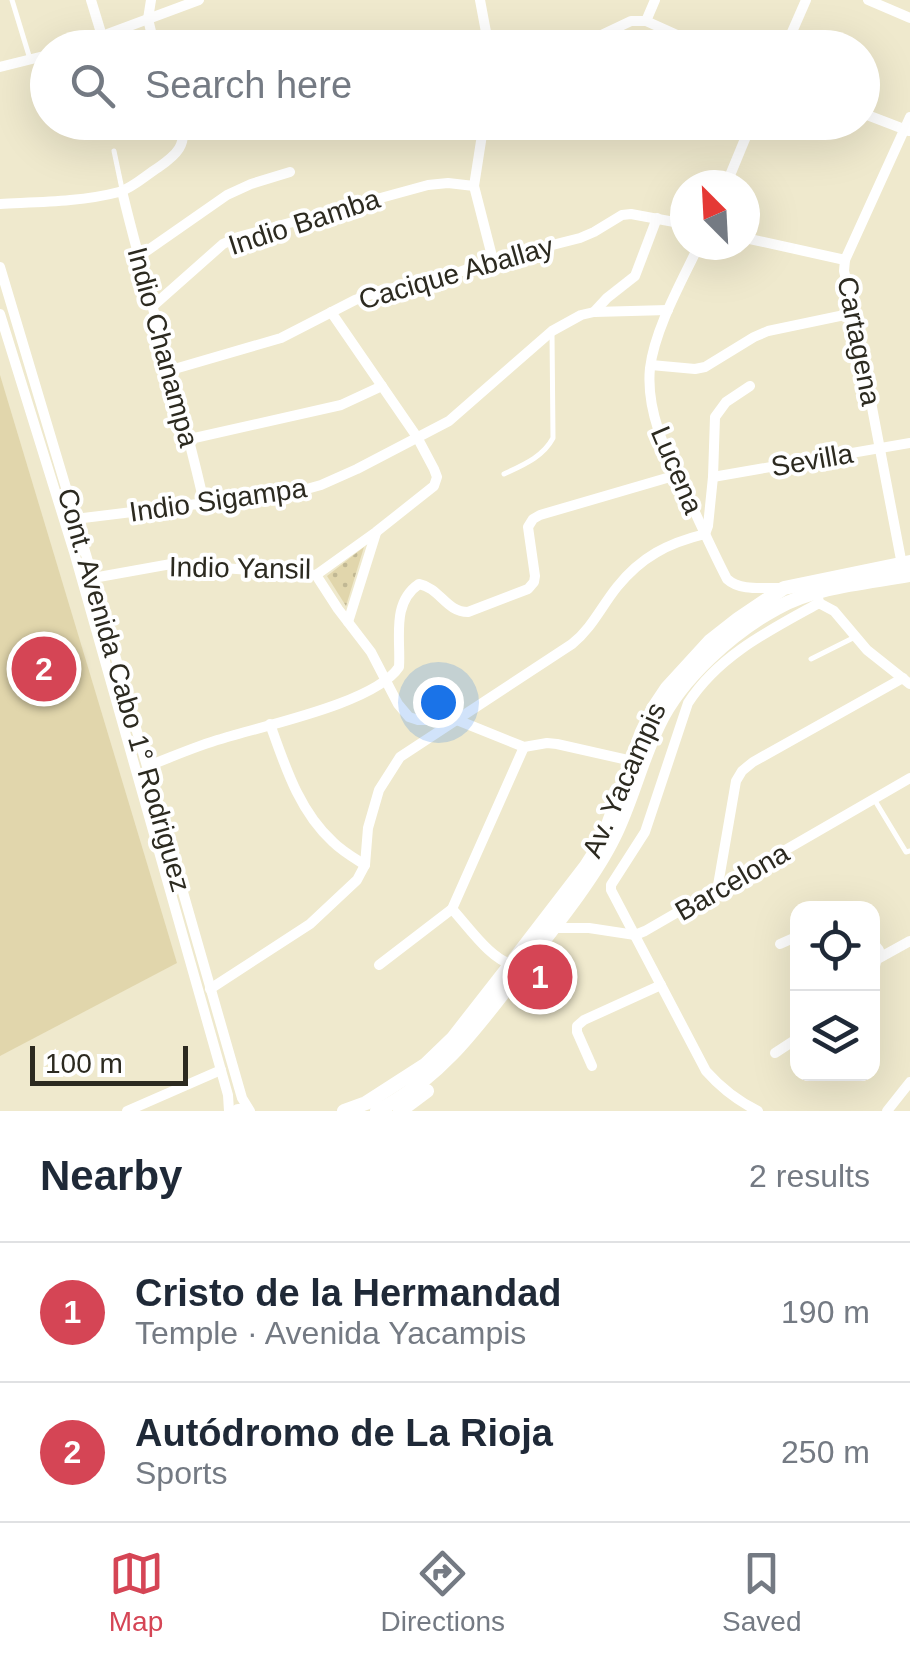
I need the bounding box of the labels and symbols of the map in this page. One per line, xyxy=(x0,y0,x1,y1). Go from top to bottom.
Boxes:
north arrow xyxy=(670,170,760,260)
street label: Indio Bamba xyxy=(224,183,384,261)
street label: Cacique Aballay xyxy=(355,230,557,316)
street label: Indio Chanampa xyxy=(121,244,205,451)
street label: Cartagena xyxy=(831,274,887,409)
street label: Lucena xyxy=(645,422,709,519)
street label: Sevilla xyxy=(769,437,856,482)
street label: Indio Sigampa xyxy=(127,472,309,528)
street label: Cont. Avenida Cabo 1° Rodriguez xyxy=(51,485,197,895)
street label: Indio Yansil xyxy=(169,551,311,585)
pin: 2 xyxy=(12,632,76,706)
your location xyxy=(413,677,464,728)
street label: Av. Yacampis xyxy=(576,698,672,862)
street label: Barcelona xyxy=(670,837,795,927)
pin: 1 xyxy=(508,940,572,1014)
scale bar xyxy=(30,1041,188,1086)

